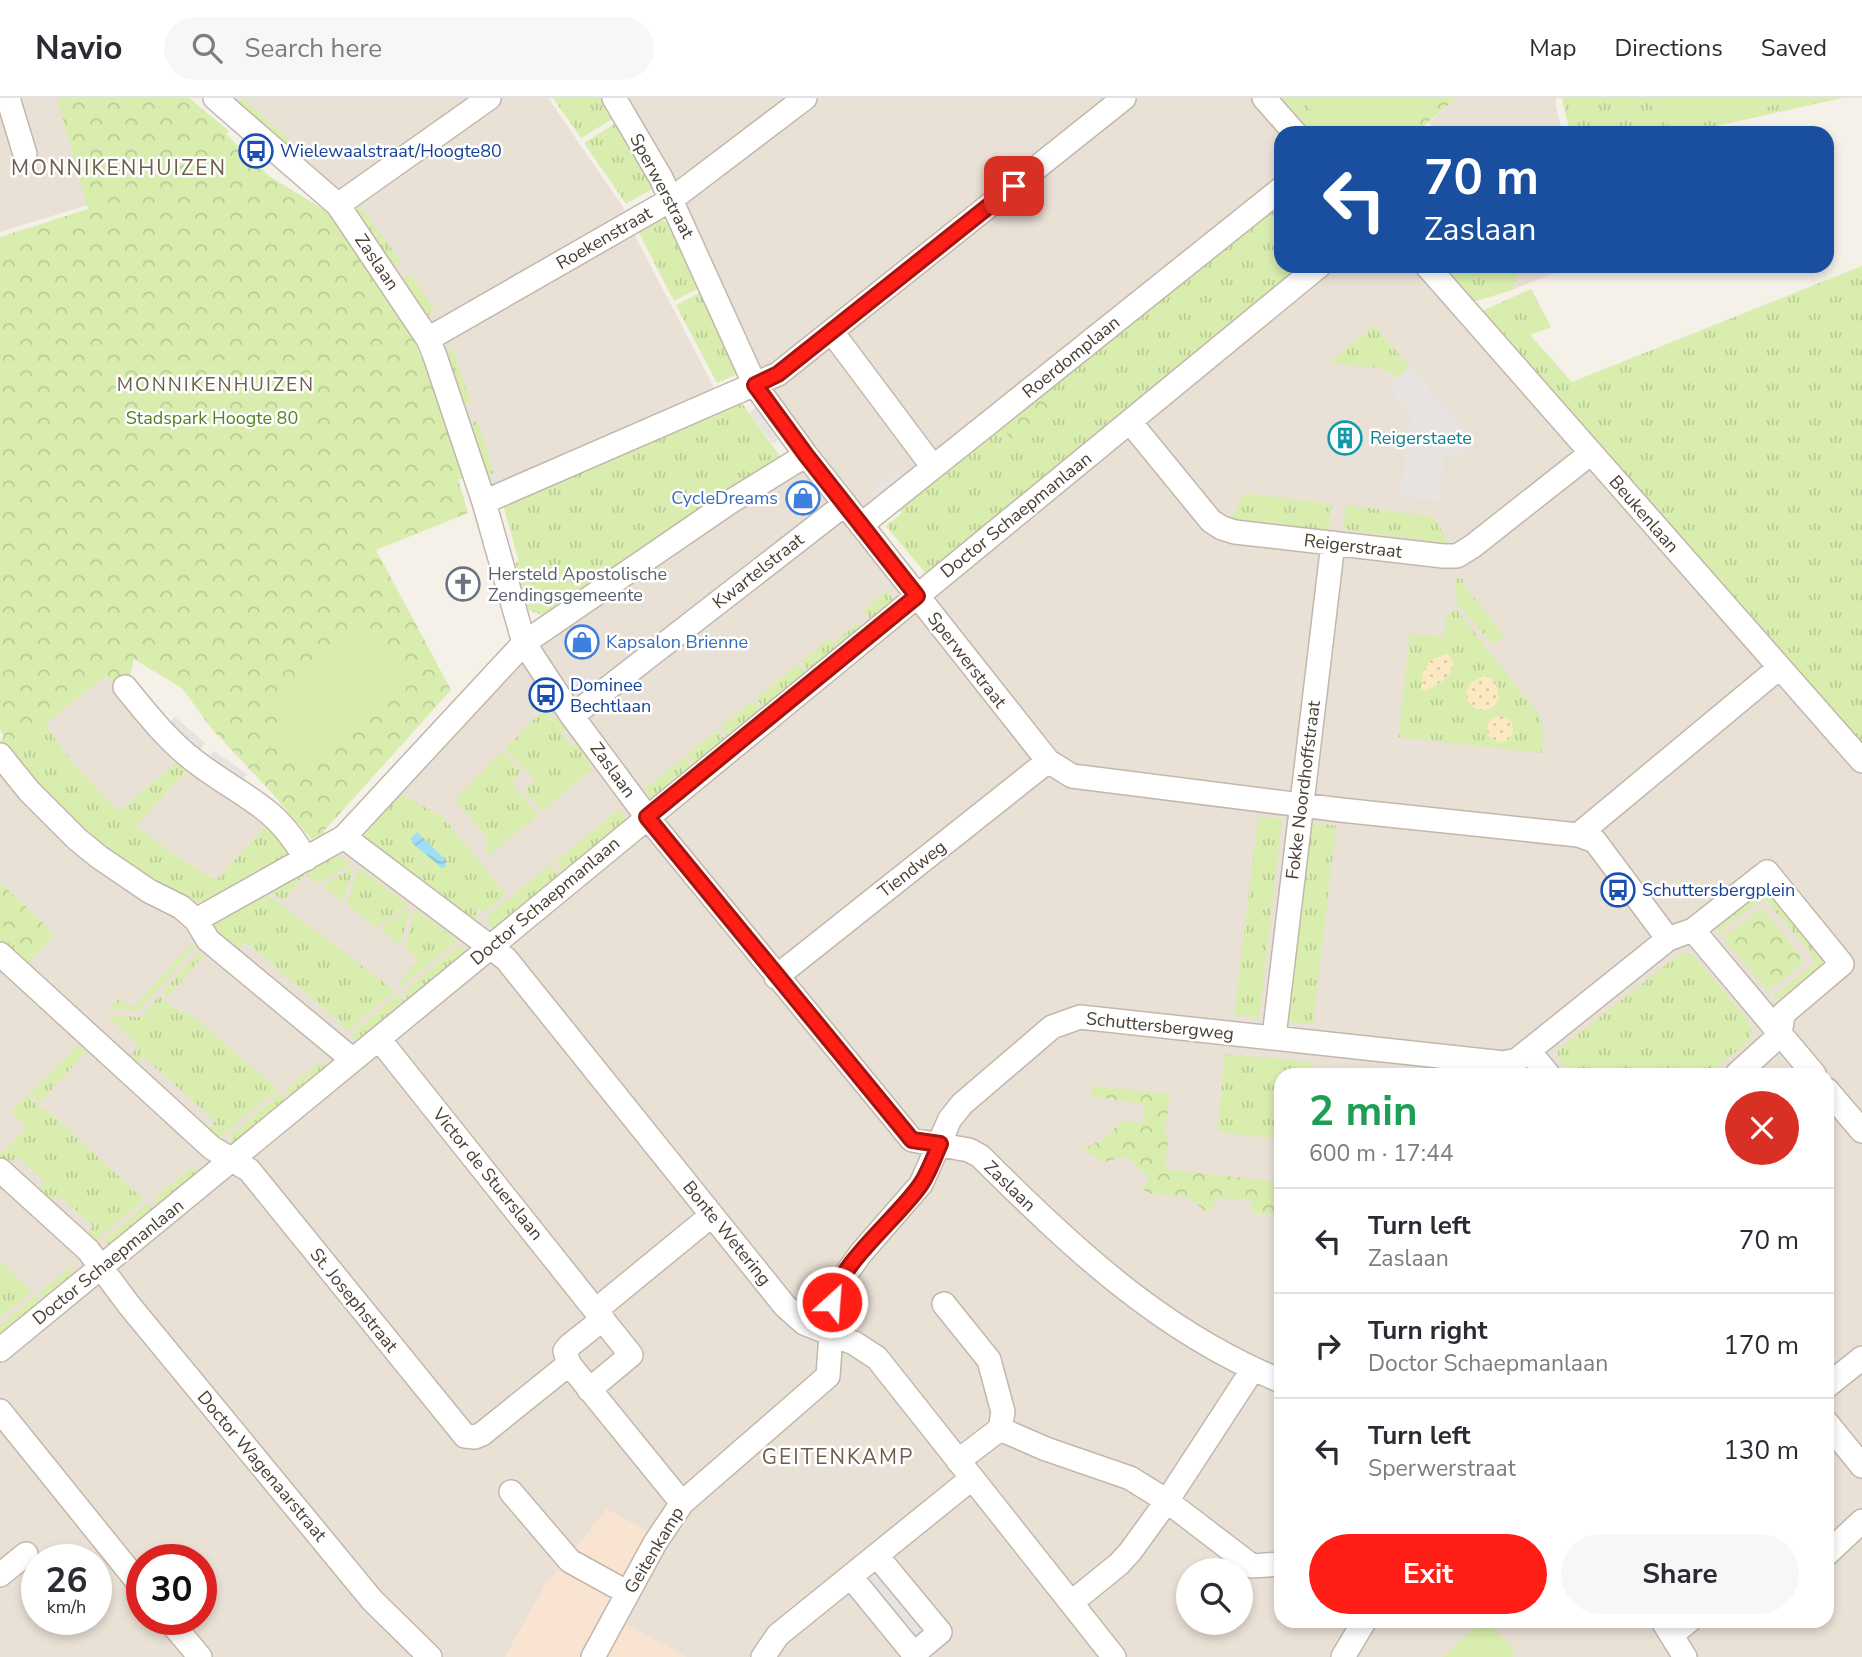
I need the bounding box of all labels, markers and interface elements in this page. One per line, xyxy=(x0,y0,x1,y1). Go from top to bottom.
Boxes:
search box xyxy=(164,17,654,80)
text: Navio xyxy=(35,26,122,71)
icon: search xyxy=(188,29,226,67)
text: Search here xyxy=(244,31,382,66)
text: Map xyxy=(1529,32,1576,64)
text: Directions xyxy=(1614,32,1723,64)
text: Saved xyxy=(1761,32,1827,64)
street label: Sperwerstraat xyxy=(624,129,700,243)
bus stop icon: Wielewaalstraat/Hoogte80 xyxy=(237,132,275,170)
place label: Wielewaalstraat/Hoogte80 xyxy=(280,139,502,163)
text: 70 m xyxy=(1424,144,1539,211)
district label: MONNIKENHUIZEN xyxy=(11,154,227,182)
icon: left xyxy=(1309,154,1400,245)
pin xyxy=(984,156,1044,216)
icon: arrive xyxy=(995,167,1033,205)
street label: Roekenstraat xyxy=(552,201,657,275)
text: Zaslaan xyxy=(1424,208,1536,251)
street label: Zaslaan xyxy=(349,229,405,295)
street label: Roerdomplaan xyxy=(1017,310,1125,404)
district label: MONNIKENHUIZEN xyxy=(117,372,315,398)
park label: Stadspark Hoogte 80 xyxy=(126,406,298,430)
building icon: Reigerstaete xyxy=(1326,419,1364,457)
place label: Reigerstaete xyxy=(1370,426,1472,450)
street label: Doctor Schaepmanlaan xyxy=(935,447,1097,583)
street label: Beukenlaan xyxy=(1604,470,1684,558)
shop icon: CycleDreams xyxy=(784,479,822,517)
place label: CycleDreams xyxy=(671,486,778,510)
street label: Kwartelstraat xyxy=(707,527,809,614)
street label: Reigerstraat xyxy=(1303,528,1404,564)
place label: Hersteld Apostolische Zendingsgemeente xyxy=(488,562,667,607)
church icon: Hersteld Apostolische Zendingsgemeente xyxy=(444,565,482,603)
street label: Sperwerstraat xyxy=(922,607,1012,714)
shop icon: Kapsalon Brienne xyxy=(563,623,601,661)
place label: Kapsalon Brienne xyxy=(606,630,748,654)
place label: Dominee Bechtlaan xyxy=(570,673,651,718)
bus stop icon: Dominee Bechtlaan xyxy=(527,676,565,714)
street label: Fokke Noordhoffstraat xyxy=(1280,699,1326,881)
street label: Zaslaan xyxy=(585,737,641,803)
street label: Doctor Schaepmanlaan xyxy=(465,831,625,971)
street label: Tiendweg xyxy=(873,835,951,903)
bus stop icon: Schuttersbergplein xyxy=(1599,871,1637,909)
place label: Schuttersbergplein xyxy=(1642,878,1795,902)
street label: Schuttersbergweg xyxy=(1085,1006,1235,1046)
text: 2 min xyxy=(1309,1083,1418,1140)
button: close xyxy=(1725,1091,1799,1165)
street label: Victor de Stuerslaan xyxy=(427,1102,549,1245)
text: 600 m · 17:44 xyxy=(1309,1138,1454,1169)
street label: Zaslaan xyxy=(979,1155,1041,1217)
street label: Bonte Wetering xyxy=(677,1176,777,1290)
street label: Doctor Schaepmanlaan xyxy=(27,1194,189,1330)
text: Turn left xyxy=(1368,1208,1471,1243)
icon: left xyxy=(1309,1222,1347,1260)
text: 70 m xyxy=(1739,1223,1799,1258)
street label: St. Josephstraat xyxy=(304,1243,404,1358)
text: Zaslaan xyxy=(1368,1243,1449,1274)
position arrow xyxy=(795,1265,869,1339)
text: Turn right xyxy=(1368,1313,1487,1348)
icon: right xyxy=(1309,1327,1347,1365)
text: 170 m xyxy=(1723,1328,1799,1363)
text: Doctor Schaepmanlaan xyxy=(1368,1348,1608,1379)
street label: Doctor Wagenaarstraat xyxy=(192,1386,333,1547)
text: Turn left xyxy=(1368,1418,1471,1453)
icon: left xyxy=(1309,1432,1347,1470)
text: 130 m xyxy=(1723,1433,1799,1468)
district label: GEITENKAMP xyxy=(762,1443,914,1471)
text: Sperwerstraat xyxy=(1368,1453,1516,1484)
street label: Geitenkamp xyxy=(619,1502,689,1598)
button: Exit xyxy=(1309,1534,1547,1614)
button: Share xyxy=(1561,1534,1799,1614)
speed limit sign: 30 xyxy=(126,1544,217,1635)
text: 26 xyxy=(45,1557,88,1604)
map controls xyxy=(1176,1558,1253,1635)
button: search xyxy=(1176,1558,1253,1635)
text: km/h xyxy=(47,1595,86,1619)

